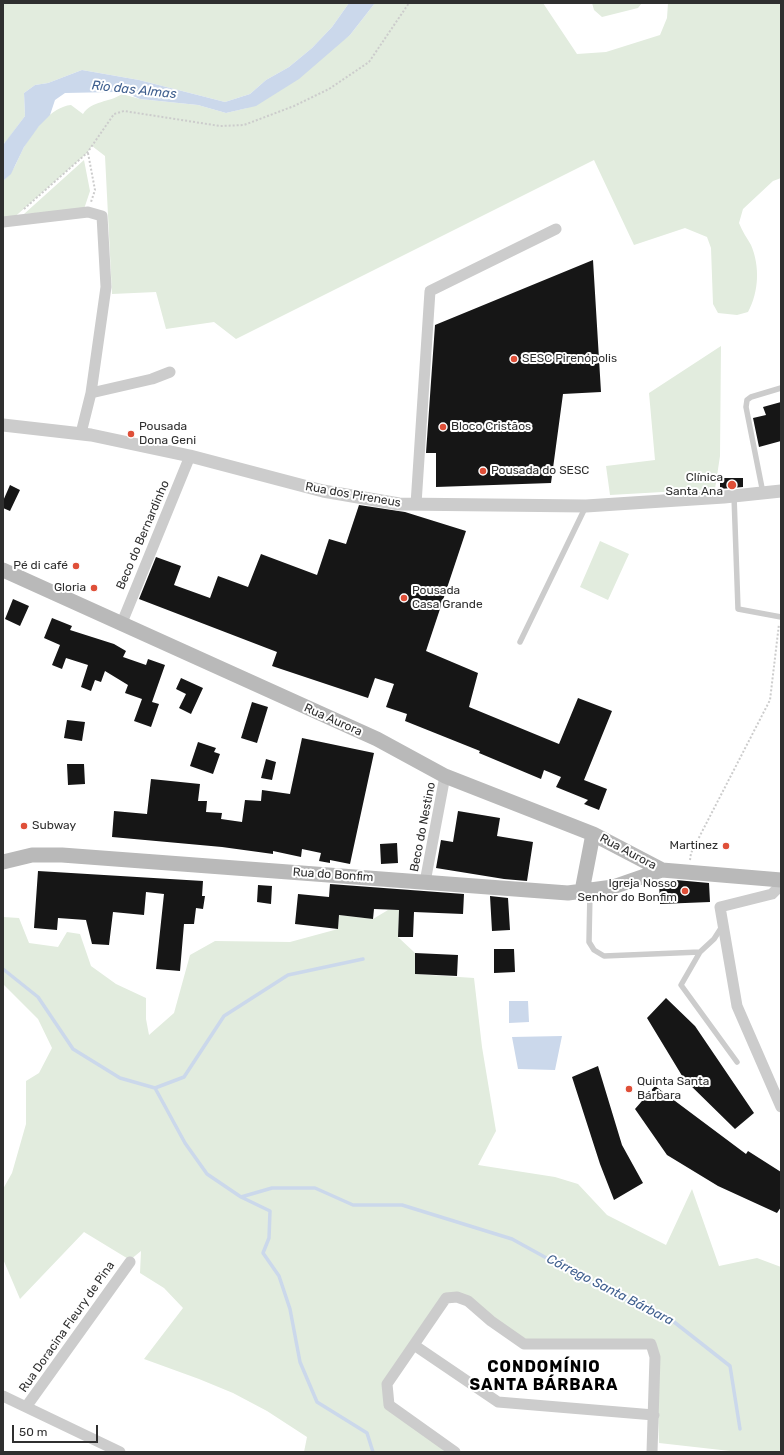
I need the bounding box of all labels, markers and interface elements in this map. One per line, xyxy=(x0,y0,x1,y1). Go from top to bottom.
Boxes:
water label: Rio das Almas xyxy=(91,78,177,102)
place label: SESC Pirenópolis xyxy=(522,352,617,366)
marker: SESC Pirenópolis xyxy=(509,354,519,364)
place label: Pousada Dona Geni xyxy=(139,420,196,448)
place label: Bloco Cristãos xyxy=(451,420,531,434)
marker: Bloco Cristãos xyxy=(438,422,448,432)
marker: Pousada Dona Geni xyxy=(126,429,136,439)
place label: Pousada do SESC xyxy=(491,464,589,478)
marker: Pousada do SESC xyxy=(478,466,488,476)
place label: Clínica Santa Ana xyxy=(666,471,723,499)
street label: Beco do Bernardinho xyxy=(113,478,173,592)
marker: Clínica Santa Ana xyxy=(726,479,738,491)
street label: Rua dos Pireneus xyxy=(304,480,402,510)
place label: Pé di café xyxy=(13,559,68,573)
marker: Pé di café xyxy=(71,561,81,571)
place label: Gloria xyxy=(54,581,86,595)
marker: Gloria xyxy=(89,583,99,593)
place label: Pousada Casa Grande xyxy=(412,584,483,612)
marker: Pousada Casa Grande xyxy=(399,593,409,603)
street label: Rua Aurora xyxy=(302,701,364,739)
street label: Beco do Nestino xyxy=(407,781,439,873)
place label: Subway xyxy=(32,819,76,833)
marker: Subway xyxy=(19,821,29,831)
street label: Rua Aurora xyxy=(597,831,659,873)
place label: Martinez xyxy=(670,839,718,853)
marker: Martinez xyxy=(721,841,731,851)
street label: Rua do Bonfim xyxy=(292,865,374,885)
place label: Igreja Nosso Senhor do Bonfim xyxy=(578,877,677,905)
marker: Igreja Nosso Senhor do Bonfim xyxy=(680,886,690,896)
place label: Quinta Santa Bárbara xyxy=(637,1075,709,1103)
marker: Quinta Santa Bárbara xyxy=(624,1084,634,1094)
water label: Córrego Santa Bárbara xyxy=(544,1251,676,1329)
street label: Rua Doracina Fleury de Pina xyxy=(16,1259,118,1395)
district label: CONDOMÍNIO SANTA BÁRBARA xyxy=(470,1357,618,1395)
scale bar xyxy=(14,1417,100,1443)
text: 50 m xyxy=(19,1425,47,1439)

